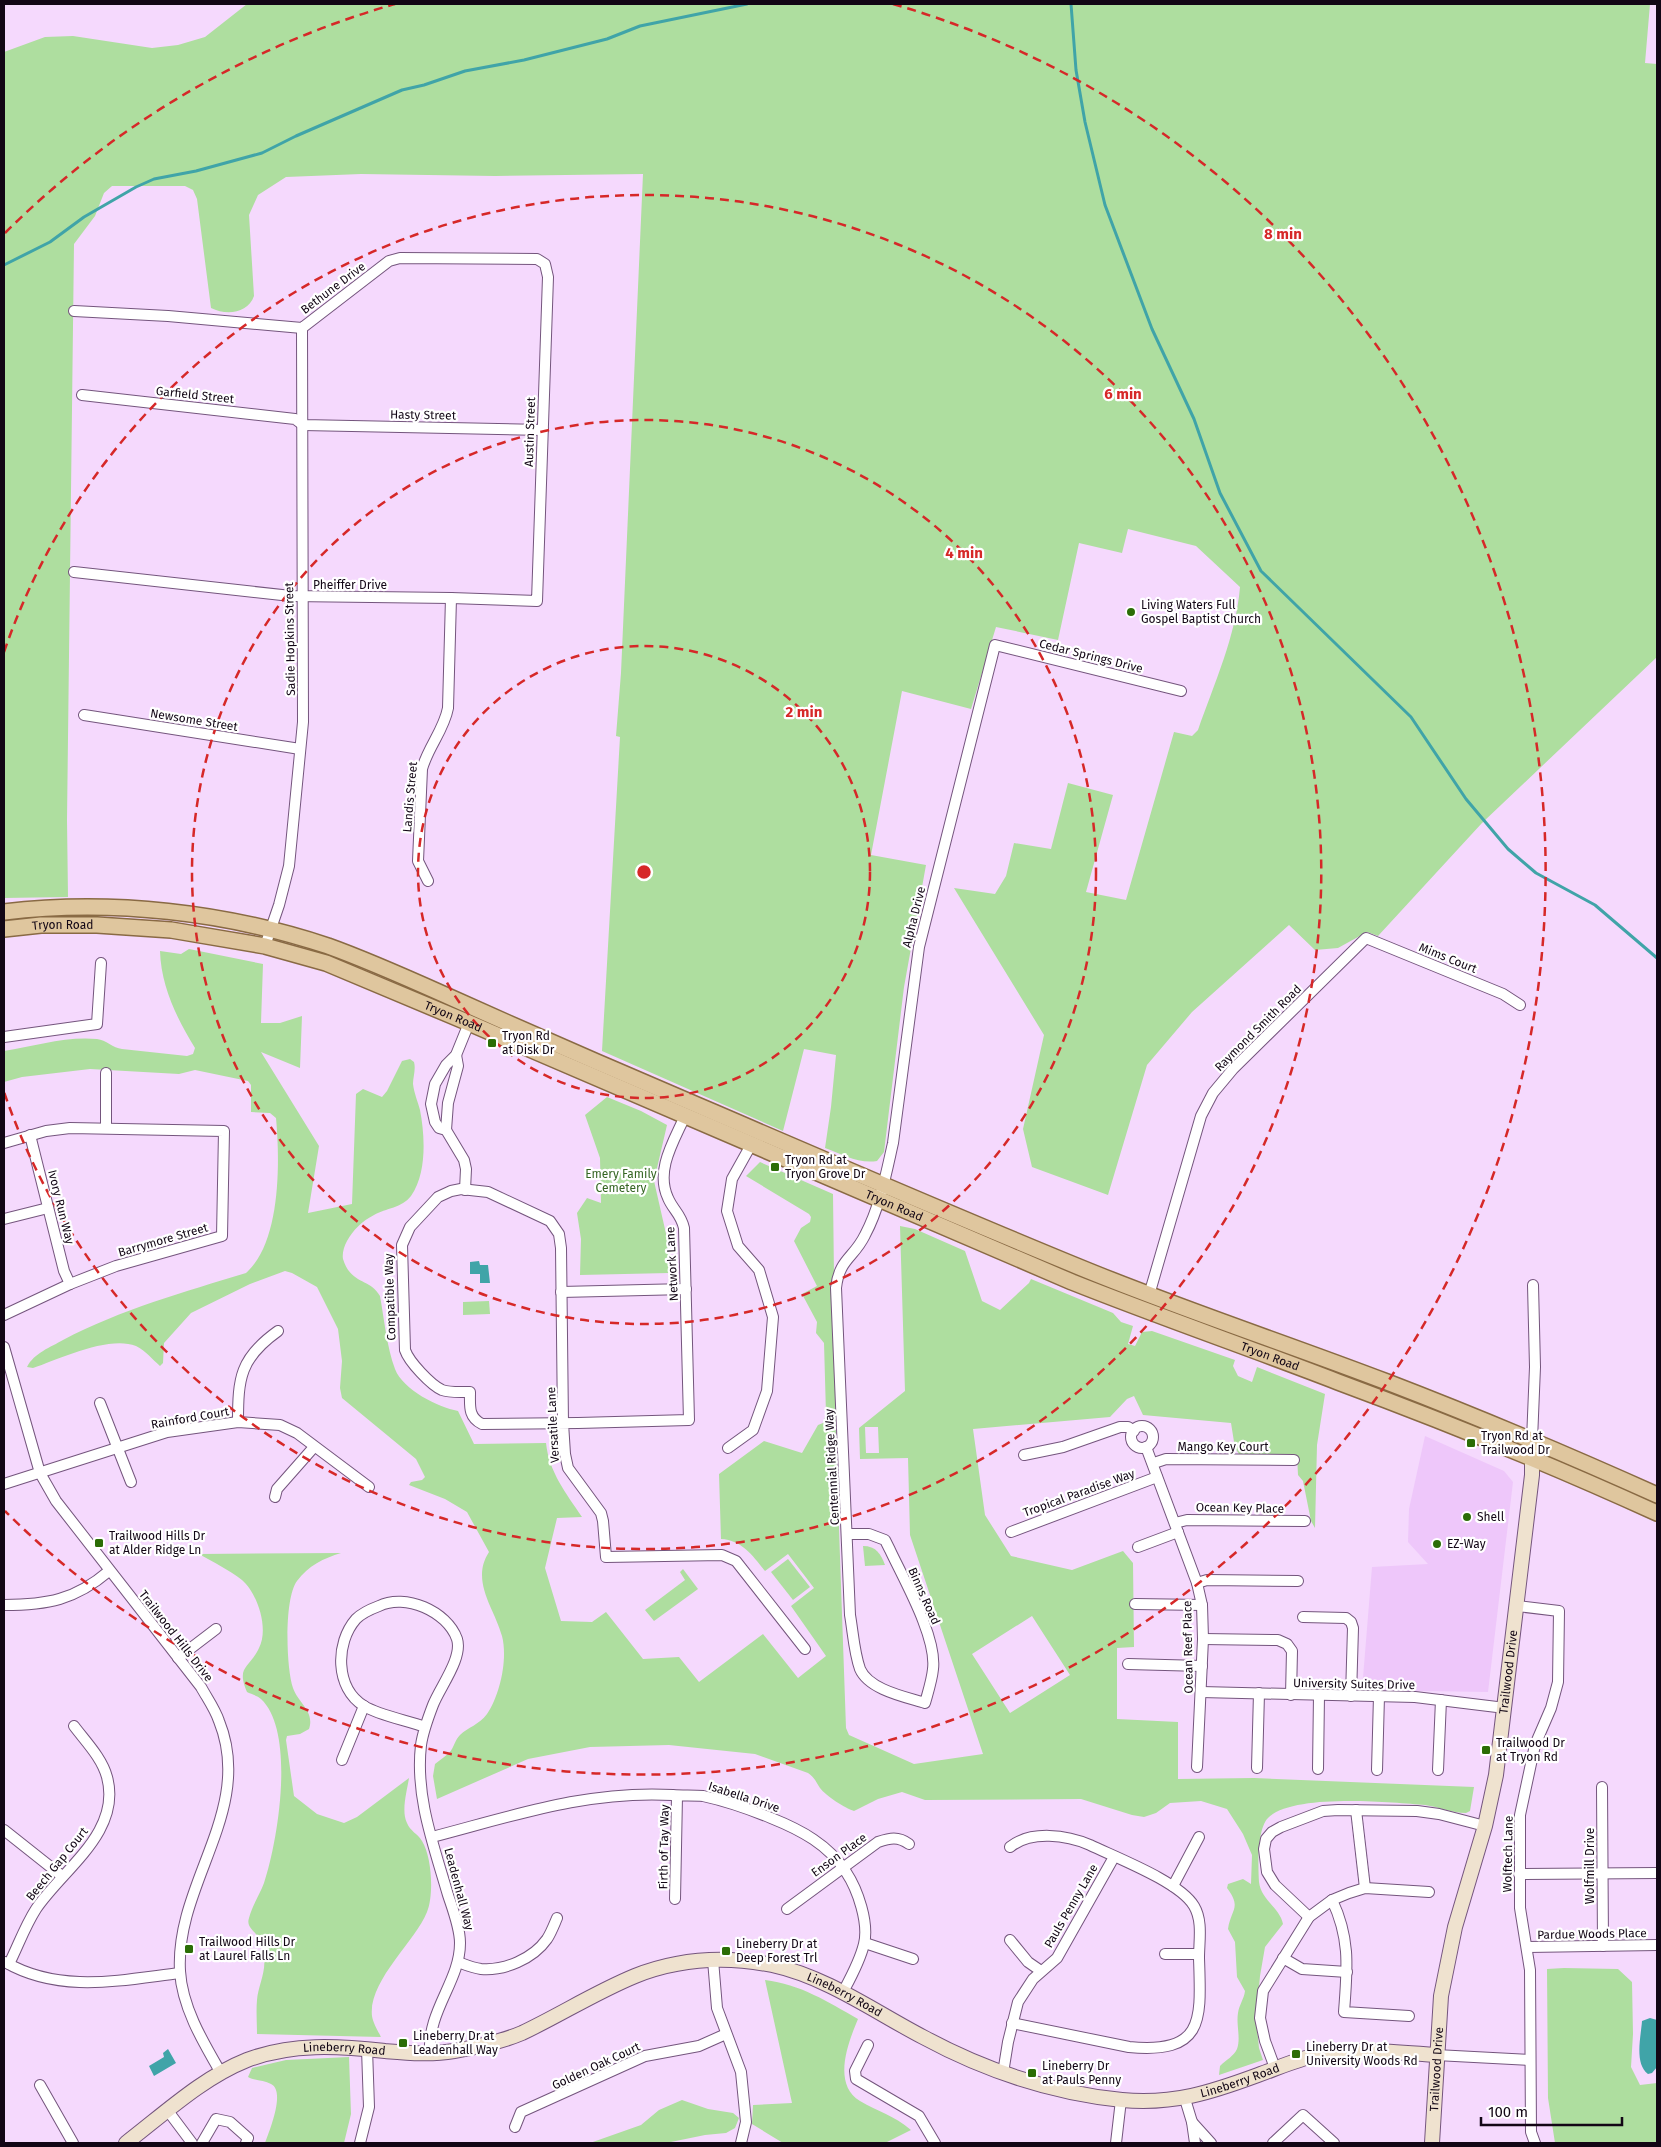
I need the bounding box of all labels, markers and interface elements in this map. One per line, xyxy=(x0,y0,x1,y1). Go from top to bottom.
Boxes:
text: 8 min xyxy=(1264,225,1302,243)
street label: Bethune Drive xyxy=(298,259,368,317)
street label: Garfield Street xyxy=(155,384,235,406)
text: 6 min xyxy=(1104,385,1142,403)
street label: Austin Street xyxy=(522,396,538,467)
street label: Hasty Street xyxy=(390,407,457,423)
text: 4 min xyxy=(945,544,983,562)
street label: Pheiffer Drive xyxy=(313,578,387,592)
street label: Sadie Hopkins Street xyxy=(282,581,298,696)
place label: Living Waters Full Gospel Baptist Church xyxy=(1141,598,1261,626)
marker: Living Waters Full Gospel Baptist Church xyxy=(1125,606,1137,618)
street label: Cedar Springs Drive xyxy=(1038,636,1144,676)
text: 2 min xyxy=(786,703,822,721)
street label: Newsome Street xyxy=(149,706,239,734)
street label: Landis Street xyxy=(400,760,420,833)
centre of rings xyxy=(635,863,653,881)
street label: Alpha Drive xyxy=(900,885,928,949)
street label: Tryon Road xyxy=(31,918,93,933)
street label: Mims Court xyxy=(1417,940,1480,976)
street label: Raymond Smith Road xyxy=(1212,982,1304,1074)
street label: Tryon Road xyxy=(422,998,484,1035)
place label: Tryon Rd at Disk Dr xyxy=(502,1029,555,1057)
marker: Tryon Rd at Disk Dr xyxy=(486,1037,498,1049)
place label: Tryon Rd at Tryon Grove Dr xyxy=(785,1153,866,1181)
marker: Tryon Rd at Tryon Grove Dr xyxy=(769,1161,781,1173)
park label: Emery Family Cemetery xyxy=(585,1167,657,1195)
street label: Ivory Run Way xyxy=(45,1168,77,1246)
street label: Tryon Road xyxy=(863,1187,925,1224)
street label: Barrymore Street xyxy=(116,1220,210,1260)
street label: Network Lane xyxy=(663,1226,681,1302)
street label: Compatible Way xyxy=(381,1253,399,1341)
street label: Tryon Road xyxy=(1239,1339,1301,1374)
street label: Versatile Lane xyxy=(544,1387,562,1463)
street label: Rainford Court xyxy=(150,1404,231,1432)
street label: Centennial Ridge Way xyxy=(822,1408,842,1526)
place label: Tryon Rd at Trailwood Dr xyxy=(1481,1429,1550,1457)
marker: Tryon Rd at Trailwood Dr xyxy=(1465,1437,1477,1449)
street label: Mango Key Court xyxy=(1177,1440,1269,1454)
street label: Tropical Paradise Way xyxy=(1021,1466,1137,1520)
street label: Ocean Key Place xyxy=(1196,1500,1284,1516)
place label: Shell xyxy=(1477,1510,1505,1524)
marker: Shell xyxy=(1461,1511,1473,1523)
place label: Trailwood Hills Dr at Alder Ridge Ln xyxy=(109,1529,206,1557)
marker: Trailwood Hills Dr at Alder Ridge Ln xyxy=(93,1537,105,1549)
place label: EZ-Way xyxy=(1447,1537,1486,1551)
marker: EZ-Way xyxy=(1431,1538,1443,1550)
street label: Binns Road xyxy=(905,1565,943,1627)
street label: Trailwood Hills Drive xyxy=(136,1588,216,1684)
street label: Ocean Reef Place xyxy=(1180,1600,1196,1694)
street label: Trailwood Drive xyxy=(1496,1629,1520,1715)
street label: University Suites Drive xyxy=(1293,1676,1415,1692)
place label: Trailwood Dr at Tryon Rd xyxy=(1496,1736,1565,1764)
marker: Trailwood Dr at Tryon Rd xyxy=(1480,1744,1492,1756)
street label: Isabella Drive xyxy=(707,1779,781,1815)
street label: Firth of Tay Way xyxy=(656,1804,672,1890)
street label: Wolftech Lane xyxy=(1500,1815,1516,1893)
street label: Beech Gap Court xyxy=(23,1824,91,1903)
street label: Wolfmill Drive xyxy=(1583,1828,1597,1904)
street label: Enson Place xyxy=(809,1830,869,1880)
street label: Leadenhall Way xyxy=(441,1846,477,1932)
street label: Pauls Penny Lane xyxy=(1041,1862,1101,1950)
street label: Pardue Woods Place xyxy=(1537,1926,1647,1942)
place label: Trailwood Hills Dr at Laurel Falls Ln xyxy=(199,1935,296,1963)
place label: Lineberry Dr at Deep Forest Trl xyxy=(736,1937,818,1965)
marker: Trailwood Hills Dr at Laurel Falls Ln xyxy=(183,1943,195,1955)
marker: Lineberry Dr at Deep Forest Trl xyxy=(720,1945,732,1957)
street label: Lineberry Road xyxy=(805,1969,885,2020)
street label: Trailwood Drive xyxy=(1427,2026,1446,2112)
place label: Lineberry Dr at Leadenhall Way xyxy=(413,2029,498,2057)
marker: Lineberry Dr at Leadenhall Way xyxy=(397,2037,409,2049)
street label: Golden Oak Court xyxy=(550,2039,643,2093)
street label: Lineberry Road xyxy=(302,2040,386,2058)
place label: Lineberry Dr at University Woods Rd xyxy=(1306,2040,1418,2068)
marker: Lineberry Dr at University Woods Rd xyxy=(1290,2048,1302,2060)
place label: Lineberry Dr at Pauls Penny xyxy=(1042,2059,1121,2087)
street label: Lineberry Road xyxy=(1199,2061,1281,2100)
marker: Lineberry Dr at Pauls Penny xyxy=(1026,2067,1038,2079)
scale bar xyxy=(1481,2094,1622,2126)
text: 100 m xyxy=(1488,2103,1528,2121)

